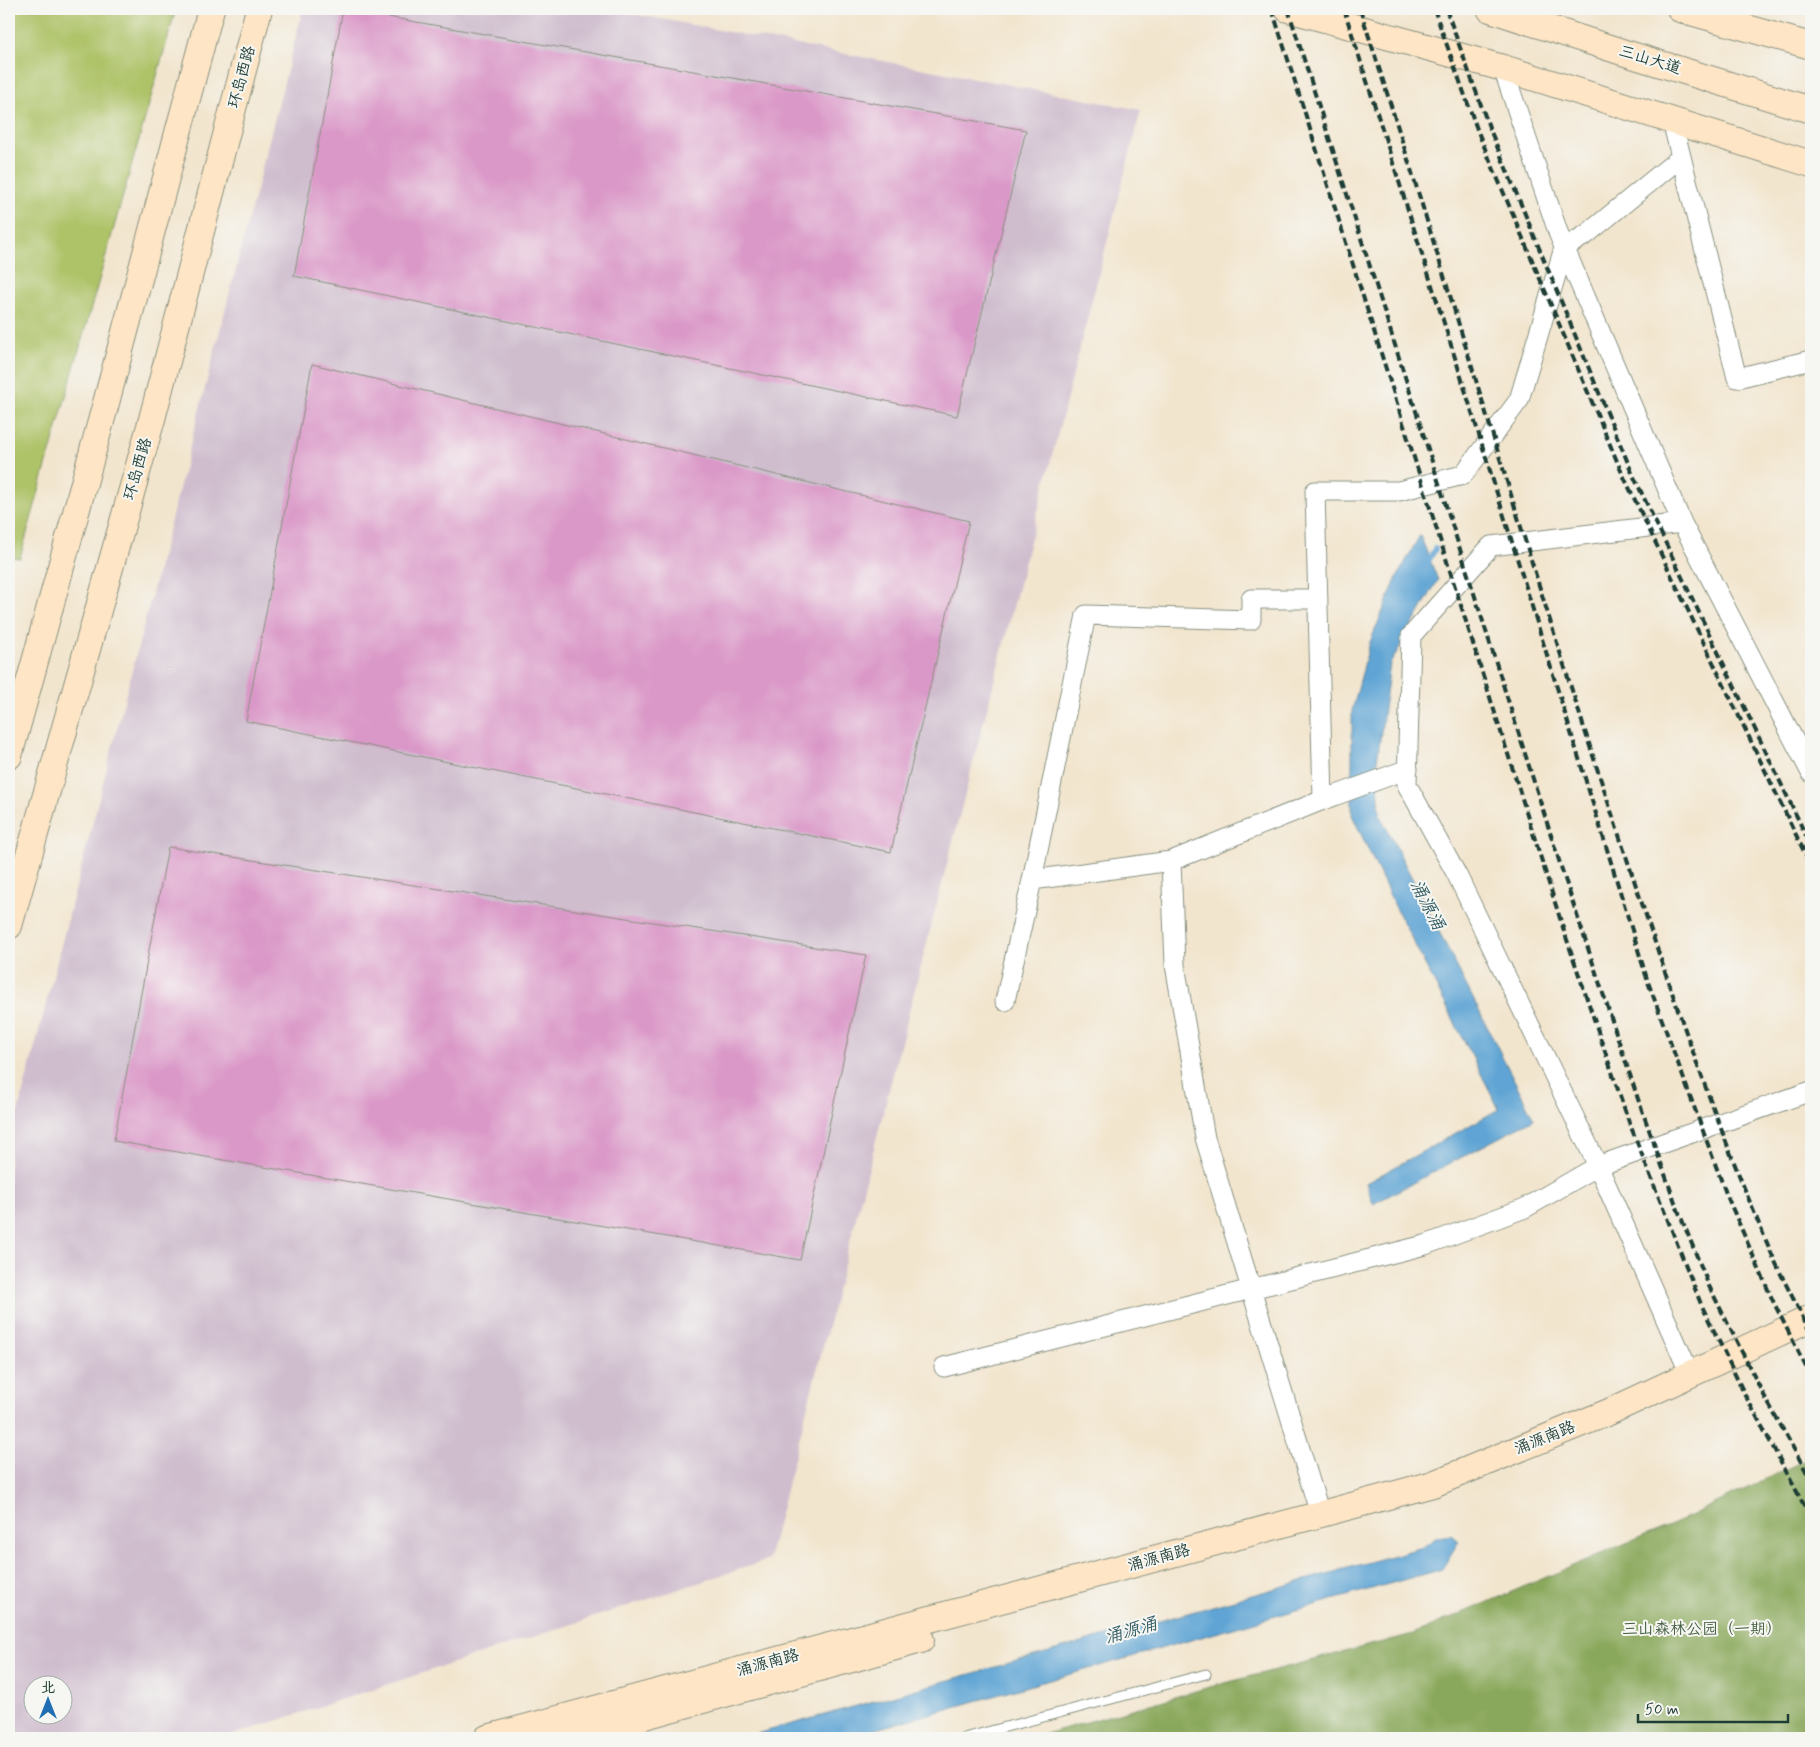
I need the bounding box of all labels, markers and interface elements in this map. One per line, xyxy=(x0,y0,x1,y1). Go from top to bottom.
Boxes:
street label: 三山大道 xyxy=(1616,41,1684,79)
street label: 环岛西路 xyxy=(224,43,260,111)
street label: 环岛西路 xyxy=(119,435,157,503)
water label: 涌源涌 xyxy=(1404,875,1450,935)
street label: 涌源南路 xyxy=(1511,1416,1579,1460)
street label: 涌源南路 xyxy=(1125,1540,1193,1576)
water label: 涌源涌 xyxy=(1102,1612,1161,1650)
park label: 三山森林公园（一期） xyxy=(1622,1619,1782,1640)
street label: 涌源南路 xyxy=(734,1645,802,1681)
north arrow xyxy=(22,1674,72,1724)
text: 北 xyxy=(41,1679,55,1697)
scale bar xyxy=(1638,1692,1788,1724)
text: 50 m xyxy=(1645,1700,1679,1720)

